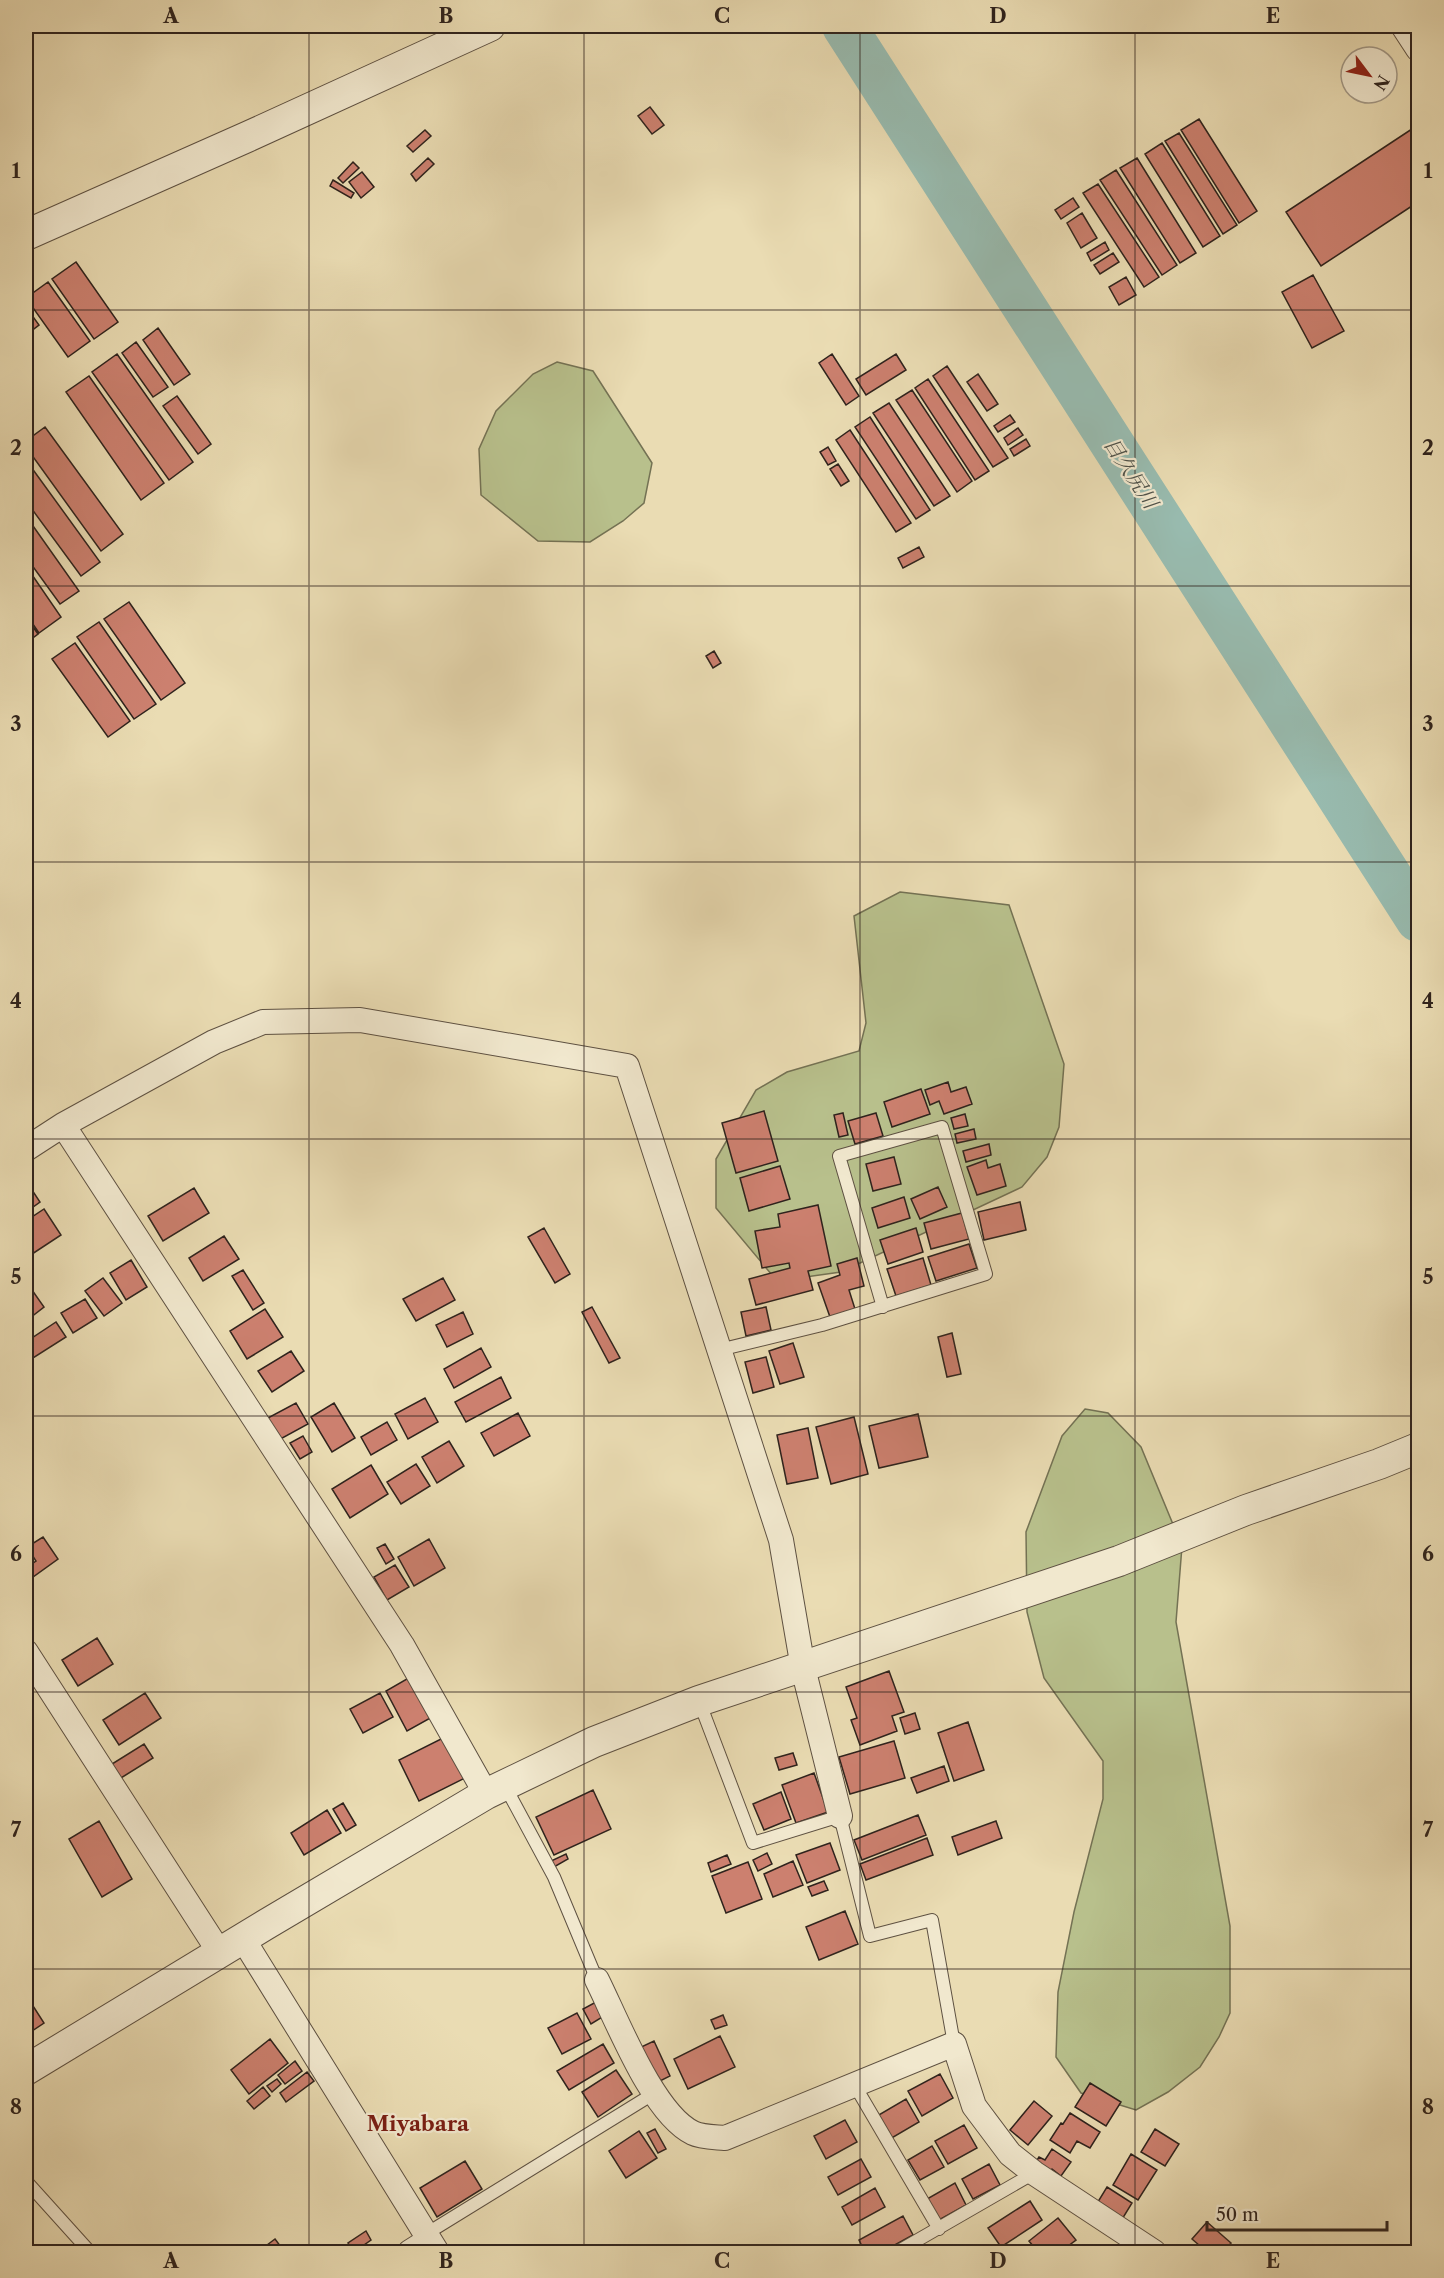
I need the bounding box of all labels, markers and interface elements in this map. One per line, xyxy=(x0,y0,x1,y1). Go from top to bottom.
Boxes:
text: A xyxy=(162,4,179,28)
text: B xyxy=(439,4,454,28)
text: C xyxy=(714,4,730,28)
text: D xyxy=(989,4,1007,28)
text: E xyxy=(1266,4,1280,28)
north arrow xyxy=(1339,45,1399,105)
text: N xyxy=(1370,72,1394,94)
text: 1 xyxy=(12,159,21,183)
text: 1 xyxy=(1424,159,1433,183)
water label: 目久尻川 xyxy=(1099,433,1164,515)
text: 2 xyxy=(10,436,22,460)
text: 2 xyxy=(1422,436,1434,460)
text: 3 xyxy=(10,712,22,736)
text: 3 xyxy=(1422,712,1434,736)
text: 4 xyxy=(10,989,22,1013)
text: 4 xyxy=(1422,989,1434,1013)
text: 5 xyxy=(10,1265,22,1289)
text: 5 xyxy=(1422,1265,1434,1289)
text: 6 xyxy=(10,1542,22,1566)
text: 6 xyxy=(1422,1542,1434,1566)
text: 7 xyxy=(11,1818,22,1842)
text: 7 xyxy=(1423,1818,1434,1842)
text: 8 xyxy=(10,2095,22,2119)
text: 8 xyxy=(1422,2095,1434,2119)
district label: Miyabara xyxy=(367,2111,470,2136)
scale bar xyxy=(1207,2194,1387,2232)
text: 50 m xyxy=(1216,2204,1259,2226)
text: A xyxy=(162,2249,179,2273)
text: B xyxy=(439,2249,454,2273)
text: C xyxy=(714,2249,730,2273)
text: D xyxy=(989,2249,1007,2273)
text: E xyxy=(1266,2249,1280,2273)

